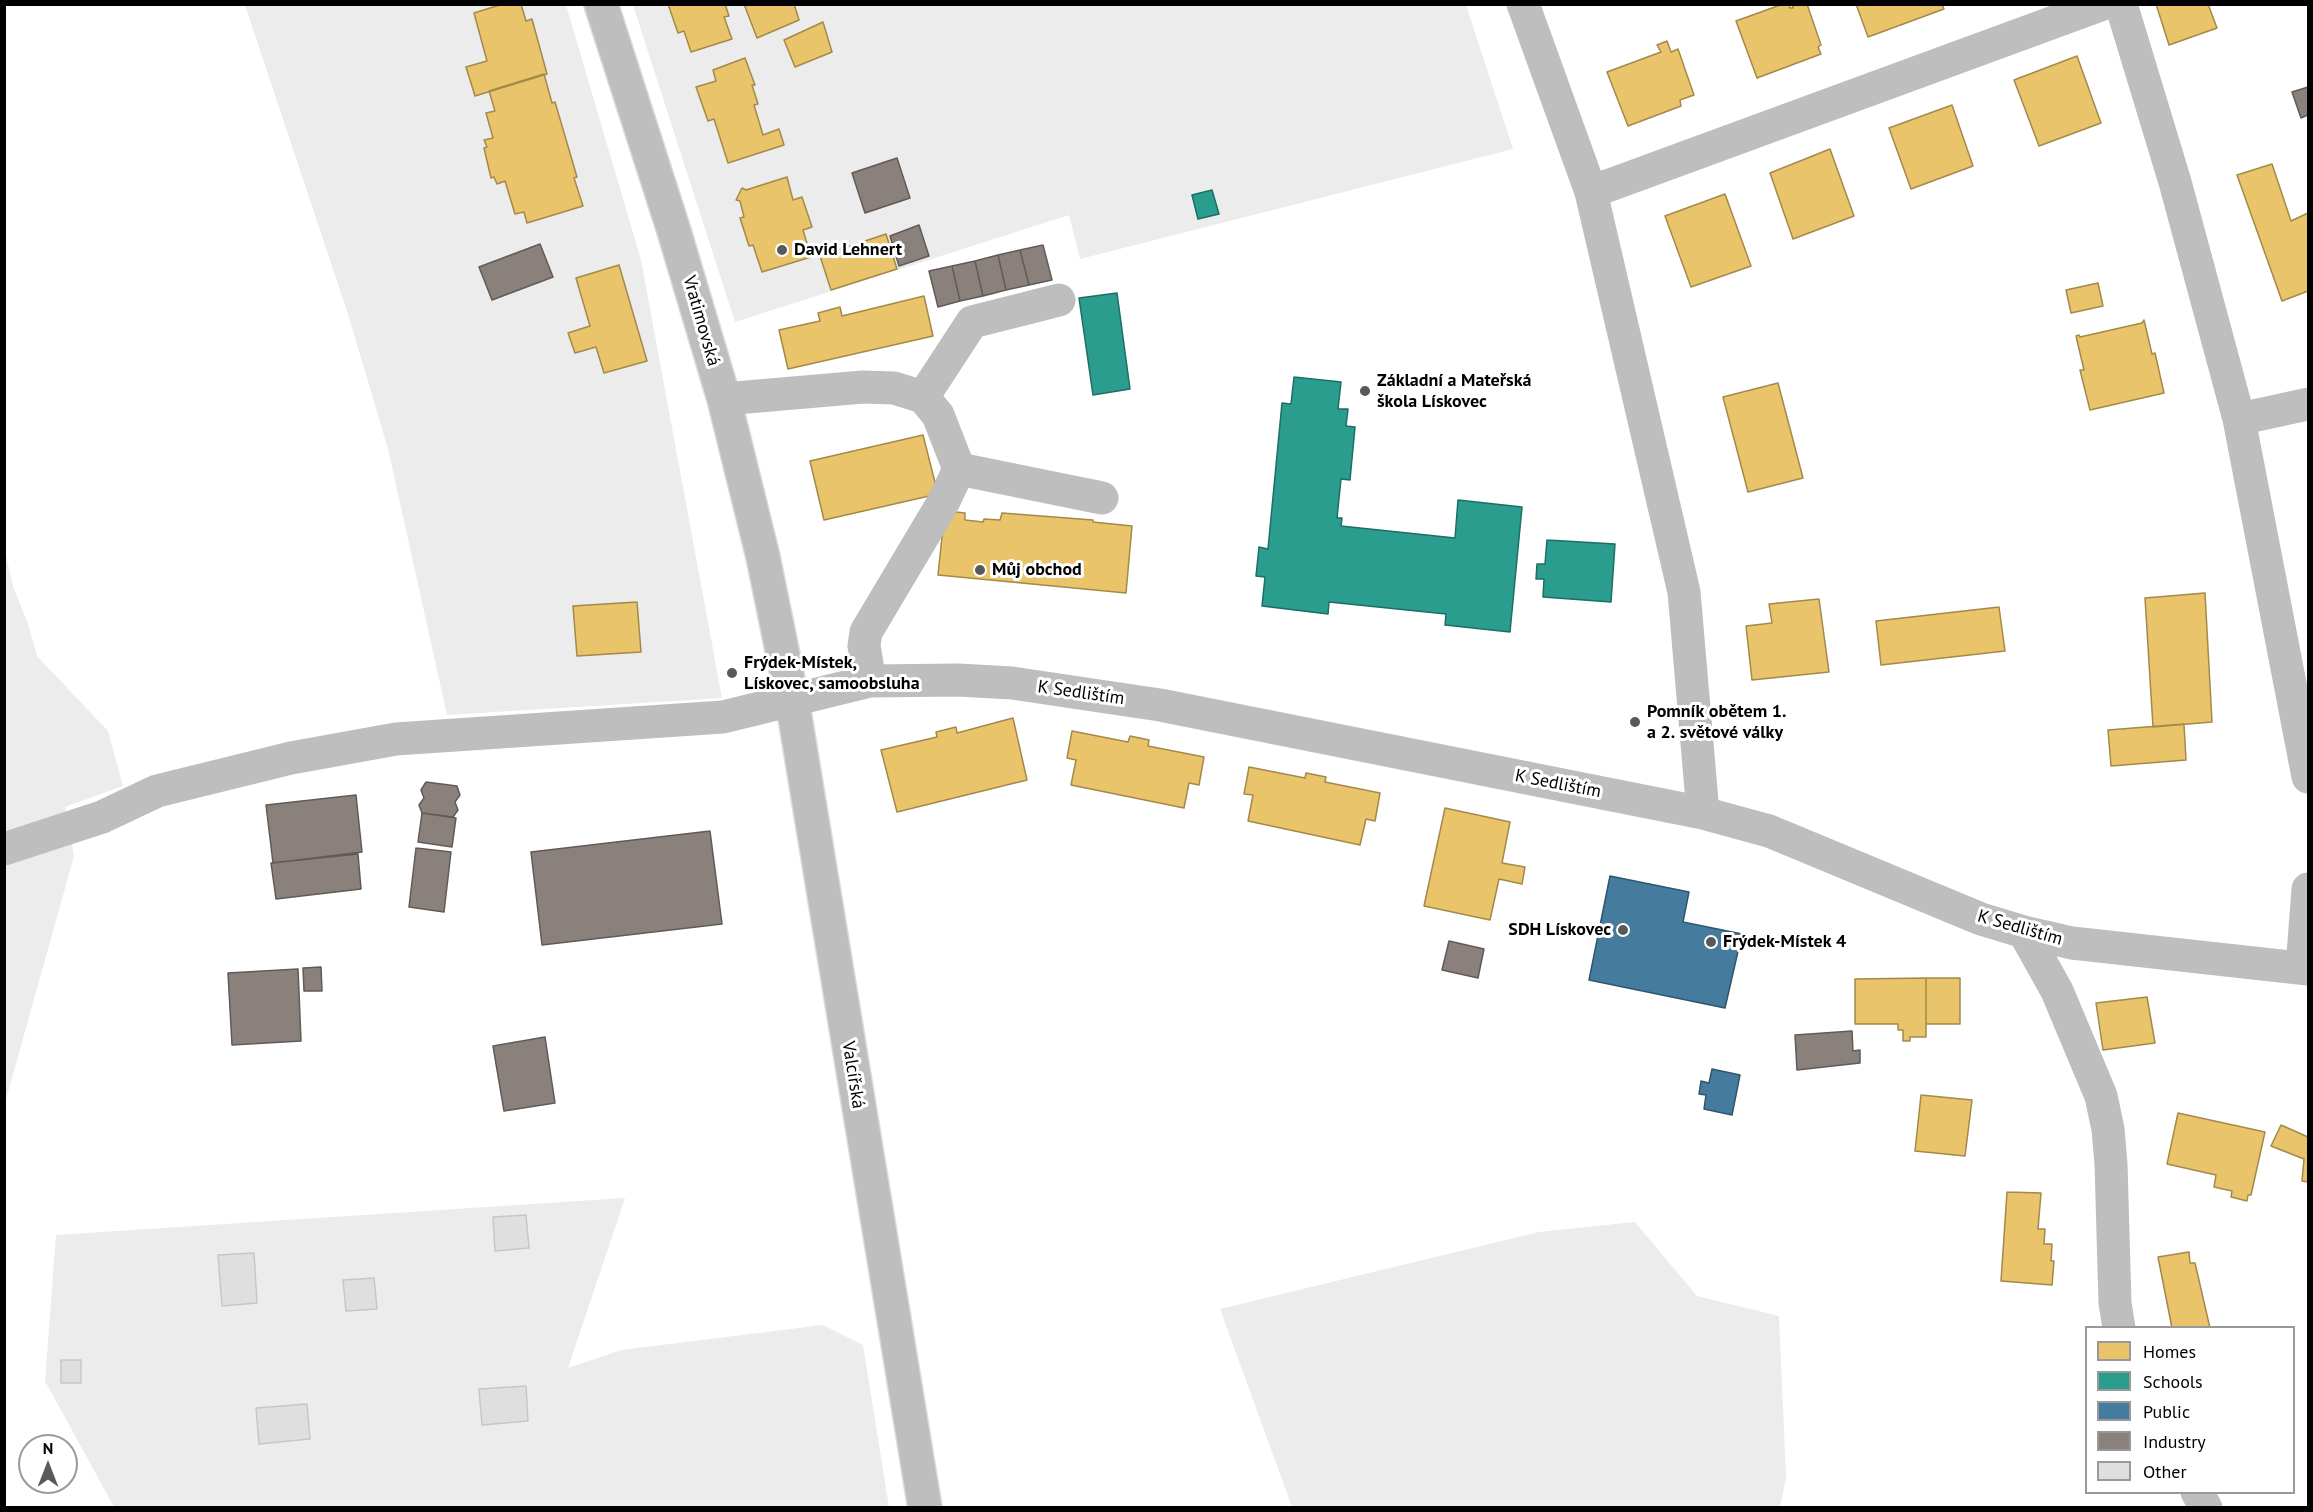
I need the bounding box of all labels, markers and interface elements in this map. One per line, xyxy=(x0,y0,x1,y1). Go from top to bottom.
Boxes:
place label: David Lehnert xyxy=(794,239,902,261)
marker: David Lehnert xyxy=(775,243,789,257)
street label: Vratimovská xyxy=(678,273,724,369)
place label: Základní a Mateřská škola Lískovec xyxy=(1377,370,1531,412)
marker: Základní a Mateřská škola Lískovec xyxy=(1358,384,1372,398)
place label: Můj obchod xyxy=(992,559,1082,581)
marker: Můj obchod xyxy=(973,563,987,577)
place label: Frýdek-Místek, Lískovec, samoobsluha xyxy=(744,652,920,694)
marker: Frýdek-Místek, Lískovec, samoobsluha xyxy=(725,666,739,680)
street label: K Sedlištím xyxy=(1036,676,1126,710)
place label: Pomník obětem 1. a 2. světové války xyxy=(1647,701,1786,744)
marker: Pomník obětem 1. a 2. světové války xyxy=(1628,715,1642,729)
street label: K Sedlištím xyxy=(1513,765,1603,803)
street label: K Sedlištím xyxy=(1975,906,2065,950)
place label: SDH Lískovec xyxy=(1508,919,1611,941)
marker: SDH Lískovec xyxy=(1616,923,1630,937)
place label: Frýdek-Místek 4 xyxy=(1723,931,1846,953)
marker: Frýdek-Místek 4 xyxy=(1704,935,1718,949)
street label: Valcířská xyxy=(837,1040,869,1110)
legend xyxy=(2085,1326,2295,1494)
text: Homes xyxy=(2143,1340,2196,1363)
text: Schools xyxy=(2143,1370,2203,1393)
text: Public xyxy=(2143,1400,2190,1423)
text: Industry xyxy=(2143,1430,2206,1453)
north arrow xyxy=(18,1434,78,1494)
text: N xyxy=(43,1438,53,1458)
text: Other xyxy=(2143,1460,2187,1483)

